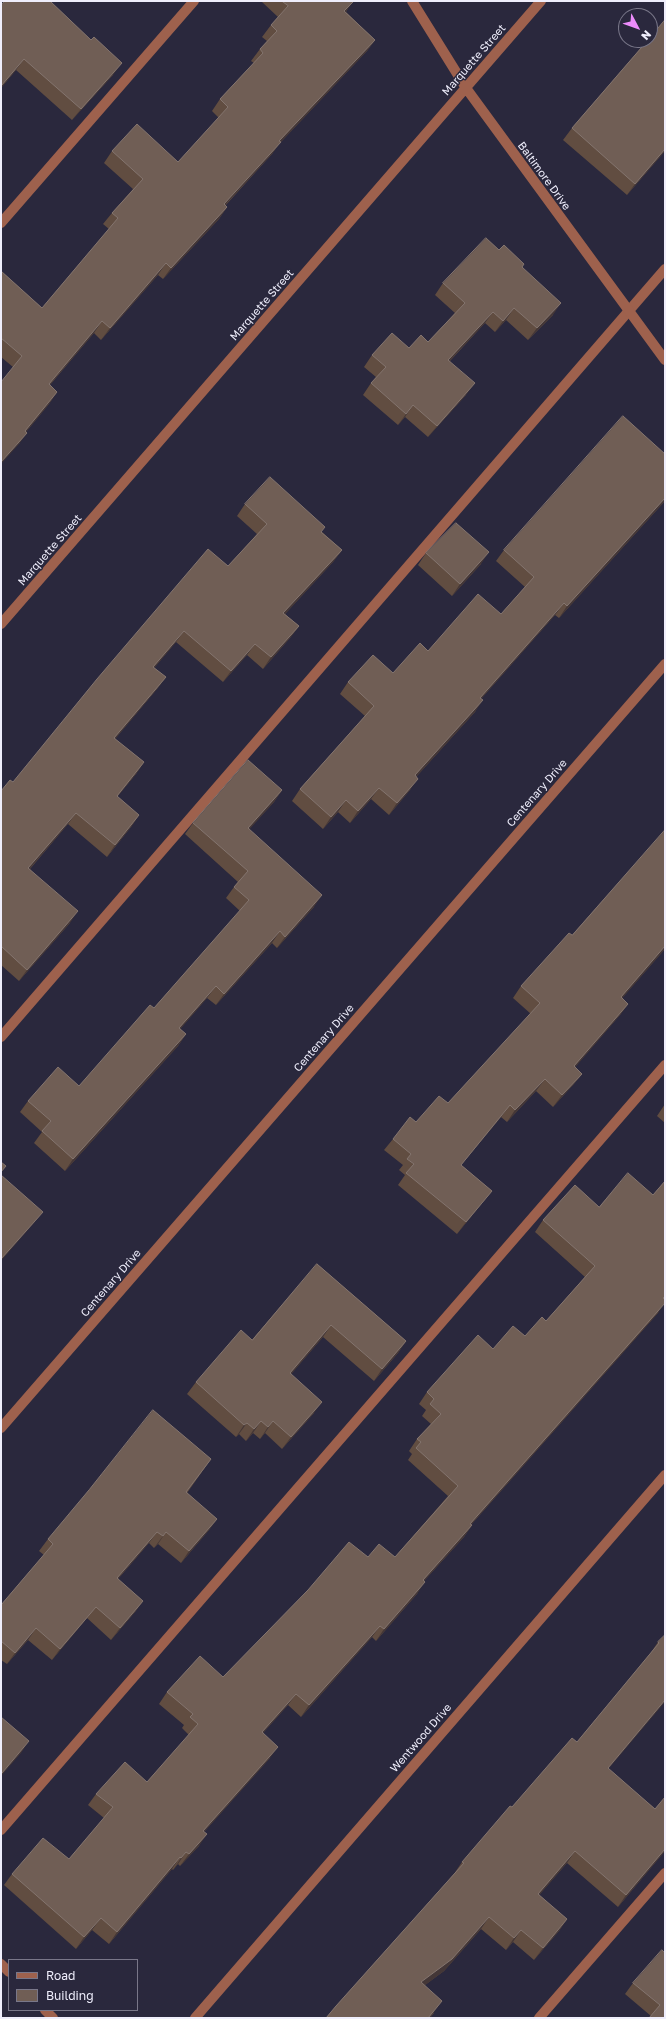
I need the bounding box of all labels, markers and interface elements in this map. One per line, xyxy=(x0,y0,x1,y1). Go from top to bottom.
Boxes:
north arrow xyxy=(618,8,658,48)
street label: Marquette Street xyxy=(439,22,509,98)
text: N xyxy=(639,28,654,43)
street label: Baltimore Drive xyxy=(515,139,573,213)
street label: Marquette Street xyxy=(227,267,297,343)
street label: Marquette Street xyxy=(15,512,85,588)
street label: Centenary Drive xyxy=(504,757,570,829)
street label: Centenary Drive xyxy=(291,1002,357,1074)
street label: Centenary Drive xyxy=(78,1247,144,1319)
street label: Wentwood Drive xyxy=(388,1701,454,1775)
legend xyxy=(8,1959,138,2011)
text: Road xyxy=(46,1968,75,1983)
text: Building xyxy=(46,1988,94,2003)

